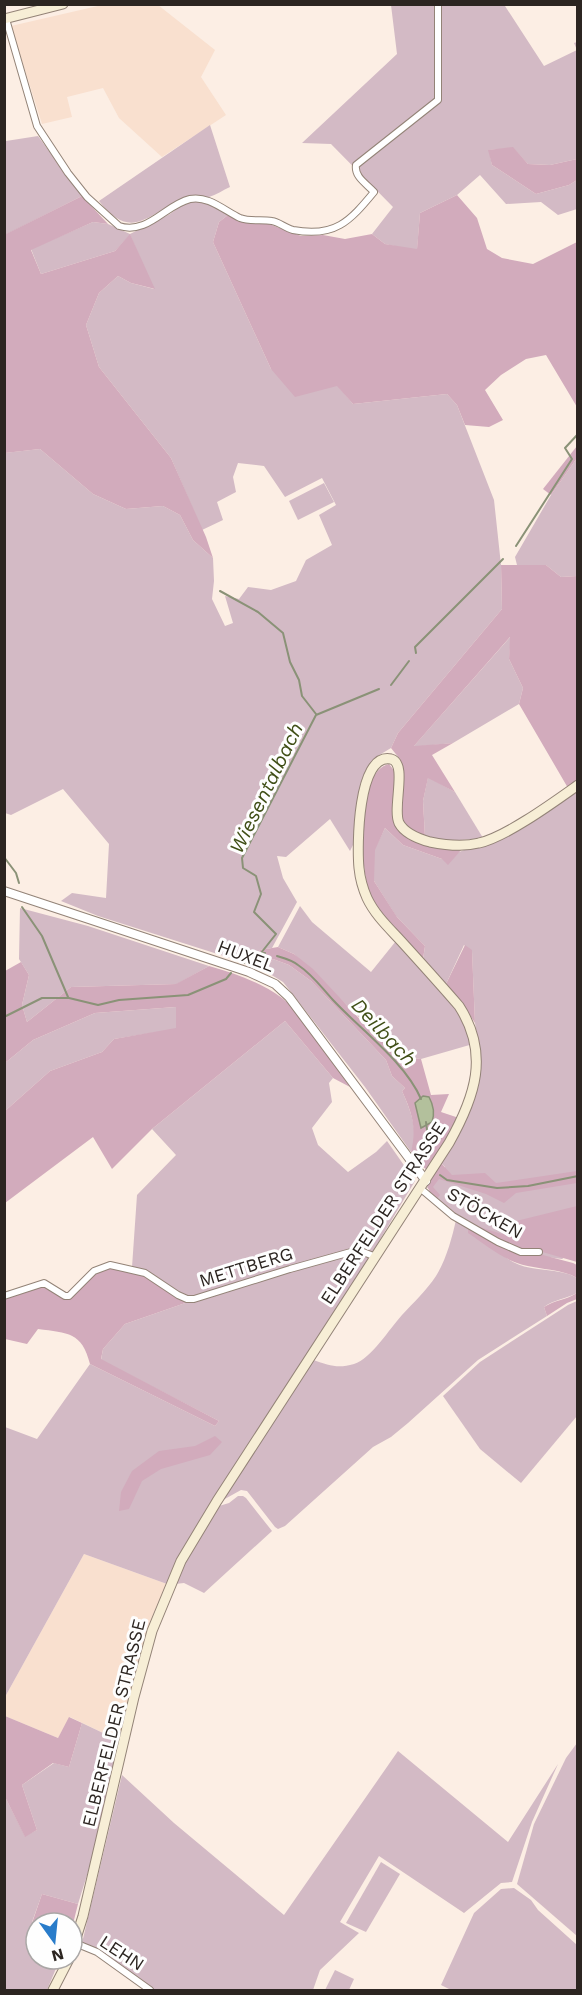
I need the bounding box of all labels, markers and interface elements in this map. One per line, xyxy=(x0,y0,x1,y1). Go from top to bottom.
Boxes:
water label: Wiesentalbach xyxy=(224,719,308,857)
street label: HUXEL xyxy=(215,935,278,976)
water label: Deilbach xyxy=(347,993,421,1071)
street label: ELBERFELDER STRASSE xyxy=(316,1118,449,1308)
street label: STÖCKEN xyxy=(444,1183,527,1243)
street label: METTBERG xyxy=(197,1242,295,1291)
street label: ELBERFELDER STRASSE xyxy=(78,1617,150,1829)
north arrow xyxy=(24,1911,84,1971)
street label: LEHN xyxy=(96,1931,148,1975)
text: N xyxy=(50,1944,66,1966)

